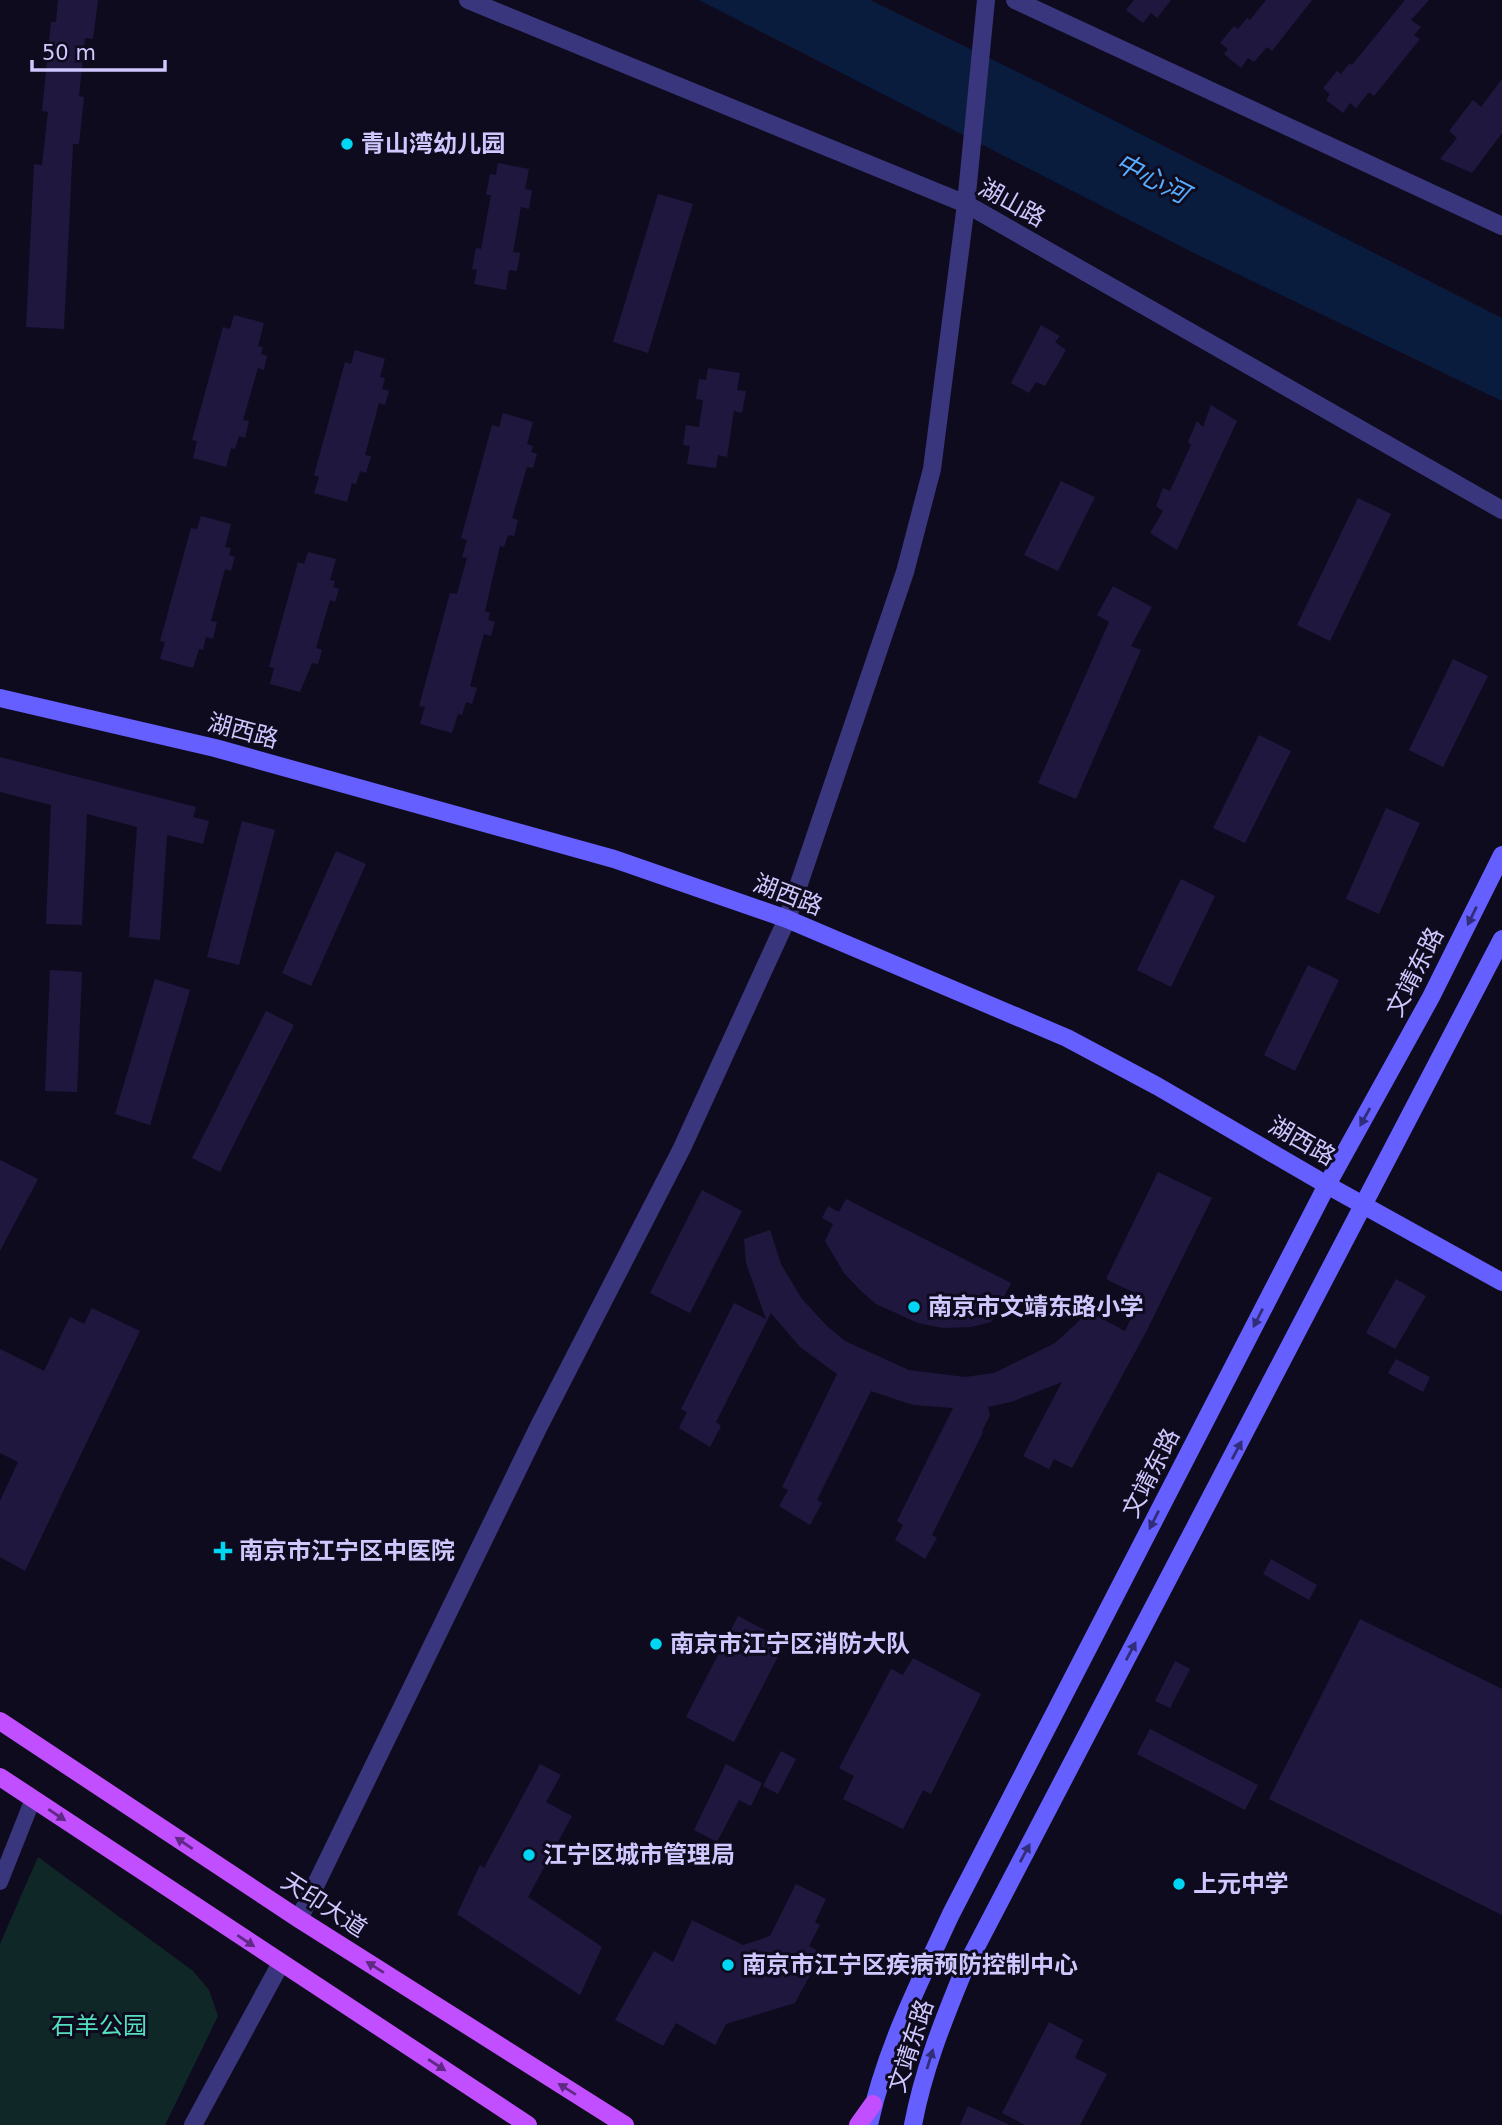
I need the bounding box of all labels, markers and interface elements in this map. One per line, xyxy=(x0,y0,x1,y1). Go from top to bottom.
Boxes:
scale bar xyxy=(32,28,164,72)
text: 50 m xyxy=(42,41,96,65)
place label: 青山湾幼儿园 xyxy=(361,130,505,158)
marker: 青山湾幼儿园 xyxy=(339,136,355,152)
water label: 中心河 xyxy=(1110,147,1198,211)
street label: 湖山路 xyxy=(974,173,1050,233)
street label: 湖西路 xyxy=(205,708,281,754)
street label: 湖西路 xyxy=(749,869,827,921)
one-way arrow xyxy=(1466,906,1477,926)
street label: 文靖东路 xyxy=(1381,923,1449,1021)
one-way arrow xyxy=(1359,1107,1371,1126)
street label: 湖西路 xyxy=(1264,1111,1340,1171)
place label: 南京市文靖东路小学 xyxy=(928,1293,1144,1321)
marker: 南京市文靖东路小学 xyxy=(906,1299,922,1315)
one-way arrow xyxy=(1253,1308,1264,1328)
street label: 文靖东路 xyxy=(1117,1424,1185,1522)
one-way arrow xyxy=(1231,1440,1242,1460)
one-way arrow xyxy=(1149,1510,1160,1530)
place label: 南京市江宁区中医院 xyxy=(239,1537,455,1565)
marker: 南京市江宁区中医院 xyxy=(213,1541,233,1561)
place label: 南京市江宁区消防大队 xyxy=(670,1630,910,1658)
marker: 南京市江宁区消防大队 xyxy=(648,1636,664,1652)
one-way arrow xyxy=(1125,1642,1137,1661)
one-way arrow xyxy=(47,1808,67,1821)
one-way arrow xyxy=(175,1836,193,1850)
place label: 江宁区城市管理局 xyxy=(543,1841,735,1869)
one-way arrow xyxy=(1020,1843,1031,1863)
marker: 江宁区城市管理局 xyxy=(521,1847,537,1863)
street label: 天印大道 xyxy=(276,1867,372,1943)
place label: 上元中学 xyxy=(1193,1870,1289,1898)
marker: 上元中学 xyxy=(1171,1876,1187,1892)
one-way arrow xyxy=(236,1934,256,1947)
place label: 南京市江宁区疾病预防控制中心 xyxy=(742,1951,1078,1979)
marker: 南京市江宁区疾病预防控制中心 xyxy=(720,1957,736,1973)
one-way arrow xyxy=(365,1961,384,1974)
street label: 文靖东路 xyxy=(883,1996,939,2096)
park label: 石羊公园 xyxy=(51,2012,147,2040)
one-way arrow xyxy=(926,2048,936,2069)
one-way arrow xyxy=(427,2058,446,2071)
one-way arrow xyxy=(557,2082,577,2095)

